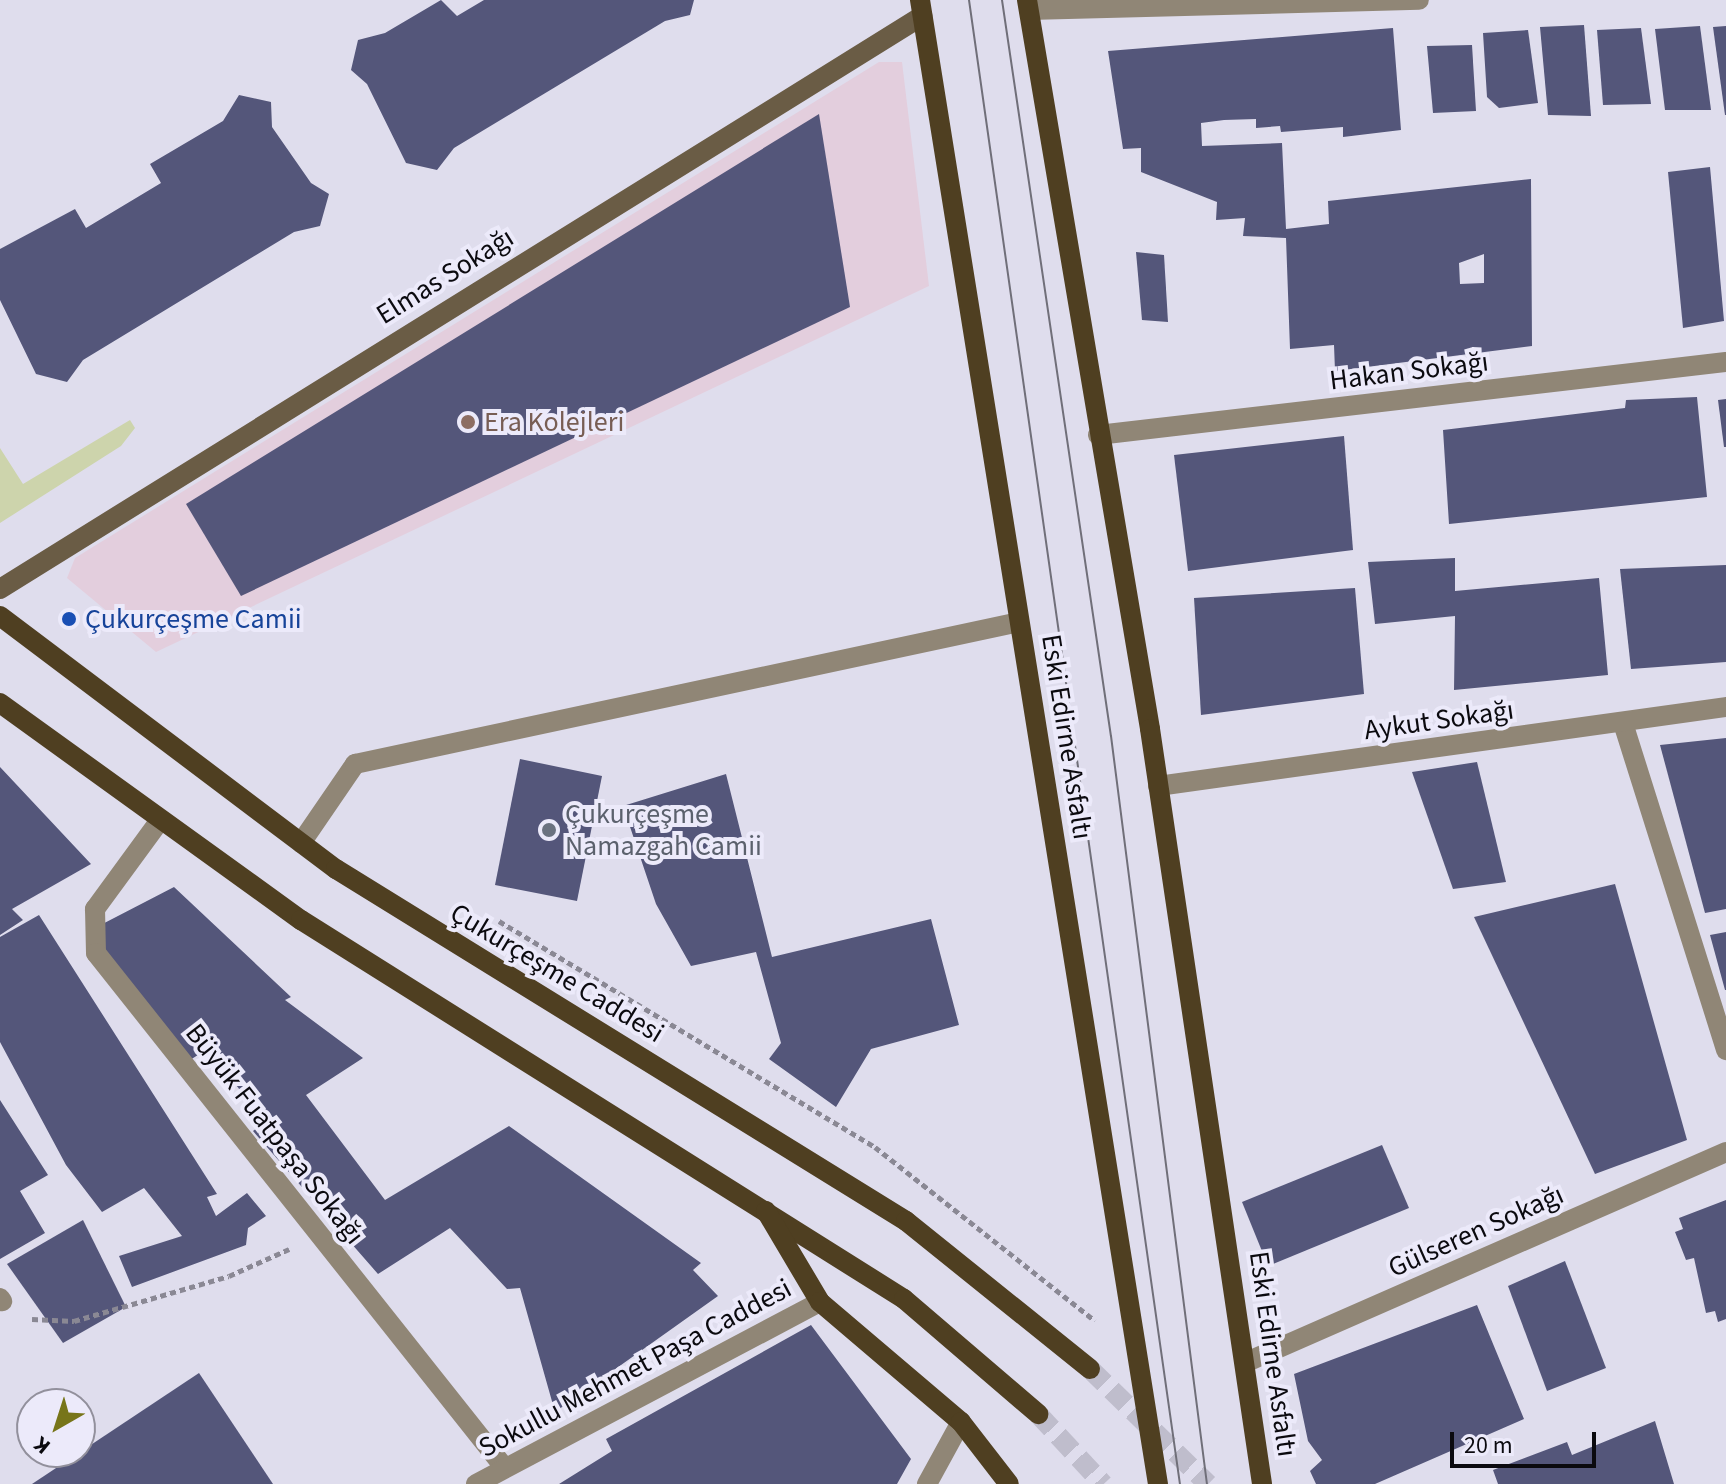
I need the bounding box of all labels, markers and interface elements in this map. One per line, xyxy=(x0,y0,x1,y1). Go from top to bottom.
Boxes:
street label: Elmas Sokağı xyxy=(370,221,520,331)
street label: Hakan Sokağı xyxy=(1328,345,1490,397)
place label: Era Kolejleri xyxy=(484,405,624,439)
marker: Era Kolejleri xyxy=(459,413,477,431)
place label: Çukurçeşme Camii xyxy=(85,602,302,636)
marker: Çukurçeşme Camii xyxy=(60,610,78,628)
street label: Eski Edirne Asfaltı xyxy=(1034,632,1100,842)
street label: Aykut Sokağı xyxy=(1362,693,1516,747)
place label: Çukurçeşme Namazgah Camii xyxy=(565,797,762,863)
marker: Çukurçeşme Namazgah Camii xyxy=(540,821,558,839)
street label: Çukurçeşme Caddesi xyxy=(444,896,670,1050)
street label: Büyük Fuatpaşa Sokağı xyxy=(178,1017,372,1251)
street label: Gülseren Sokağı xyxy=(1383,1177,1569,1285)
street label: Eski Edirne Asfaltı xyxy=(1242,1249,1304,1459)
street label: Sokullu Mehmet Paşa Caddesi xyxy=(473,1271,797,1465)
north arrow xyxy=(16,1388,96,1468)
scale bar xyxy=(1454,1416,1600,1466)
text: K xyxy=(27,1428,57,1462)
text: 20 m xyxy=(1464,1428,1513,1463)

